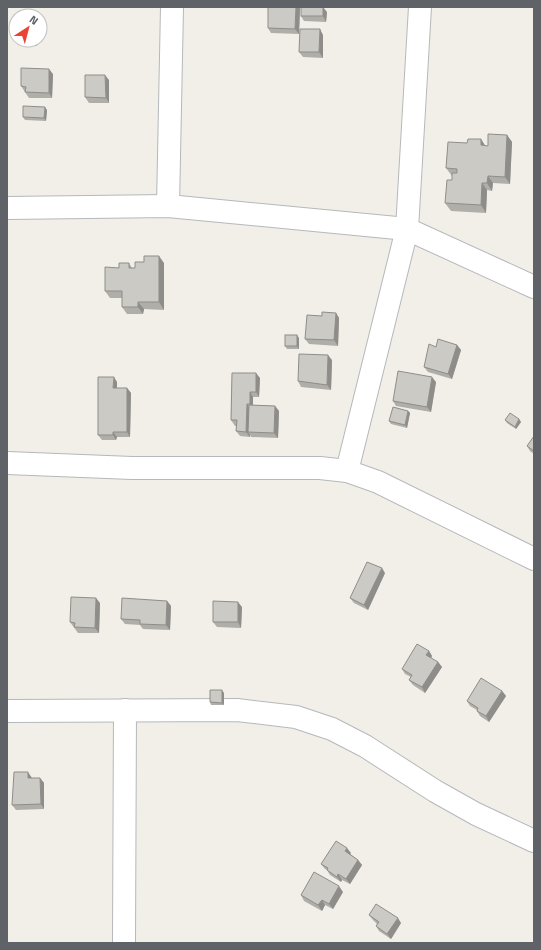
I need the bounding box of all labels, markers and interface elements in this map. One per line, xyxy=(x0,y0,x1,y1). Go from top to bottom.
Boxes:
north arrow xyxy=(8,8,48,48)
text: N xyxy=(26,11,42,29)

